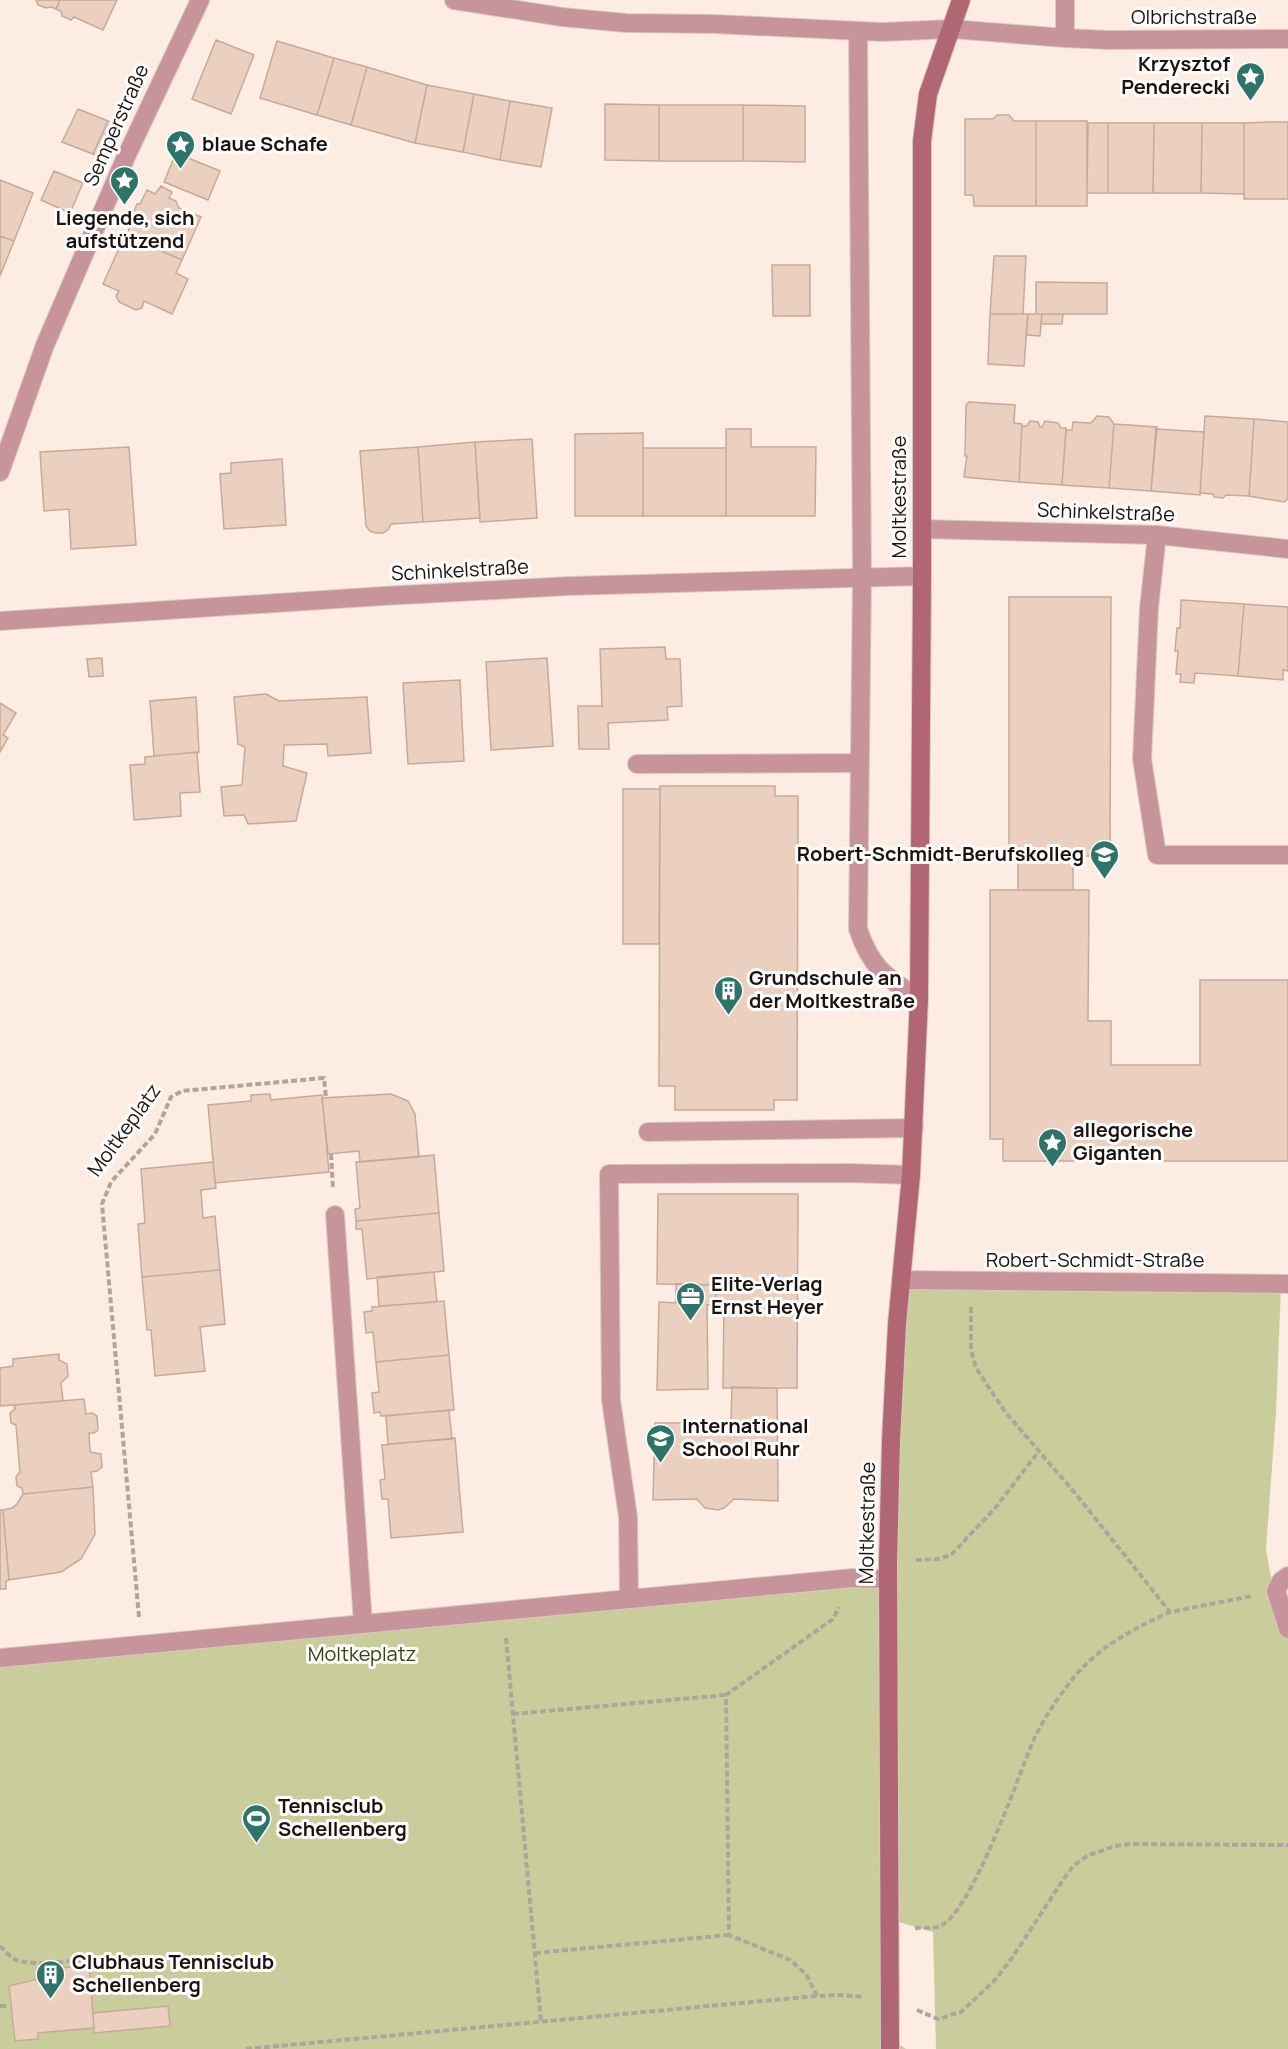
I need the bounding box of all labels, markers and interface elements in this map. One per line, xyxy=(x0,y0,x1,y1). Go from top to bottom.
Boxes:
street label: Olbrichstraße xyxy=(1131,3,1257,30)
place label: Krzysztof Penderecki xyxy=(1121,50,1230,100)
street label: Semperstraße xyxy=(77,59,155,190)
place icon: Krzysztof Penderecki xyxy=(1235,60,1267,102)
place icon: blaue Schafe xyxy=(165,128,197,170)
place label: blaue Schafe xyxy=(202,130,328,157)
place icon: Liegende, sich aufstützend xyxy=(109,164,141,206)
place label: Liegende, sich aufstützend xyxy=(55,204,195,254)
street label: Moltkestraße xyxy=(885,436,912,558)
street label: Schinkelstraße xyxy=(1037,496,1175,527)
street label: Schinkelstraße xyxy=(390,552,530,587)
school or university icon: Robert-Schmidt-Berufskolleg xyxy=(1089,838,1121,880)
place label: Robert-Schmidt-Berufskolleg xyxy=(797,840,1084,867)
place label: Grundschule an der Moltkestraße xyxy=(749,964,915,1014)
building icon: Grundschule an der Moltkestraße xyxy=(712,974,744,1016)
street label: Moltkeplatz xyxy=(81,1078,166,1182)
place label: allegorische Giganten xyxy=(1073,1116,1193,1166)
place icon: allegorische Giganten xyxy=(1036,1126,1068,1168)
street label: Robert-Schmidt-Straße xyxy=(986,1246,1204,1273)
place label: Elite-Verlag Ernst Heyer xyxy=(711,1270,824,1320)
office icon: Elite-Verlag Ernst Heyer xyxy=(674,1280,706,1322)
place label: International School Ruhr xyxy=(682,1412,809,1462)
school or university icon: International School Ruhr xyxy=(645,1422,677,1464)
street label: Moltkestraße xyxy=(852,1461,881,1585)
park label: Moltkeplatz xyxy=(308,1640,416,1667)
place label: Tennisclub Schellenberg xyxy=(278,1792,407,1842)
sports icon: Tennisclub Schellenberg xyxy=(241,1802,273,1844)
place label: Clubhaus Tennisclub Schellenberg xyxy=(72,1948,274,1998)
building icon: Clubhaus Tennisclub Schellenberg xyxy=(35,1958,67,2000)

